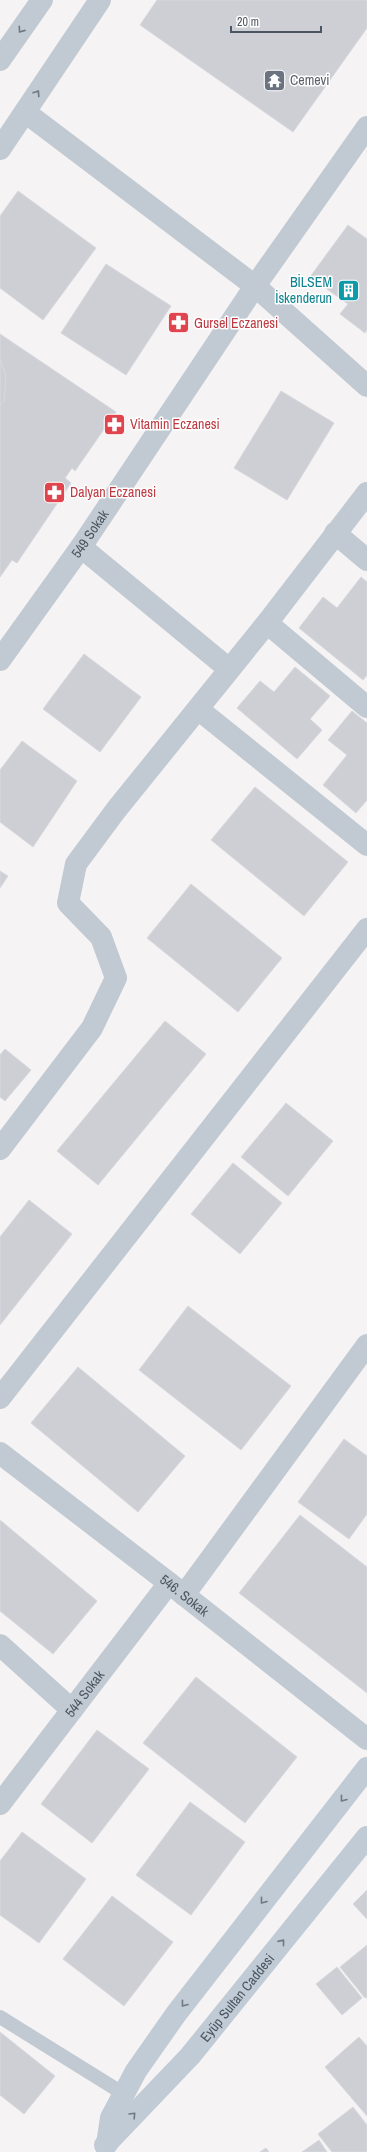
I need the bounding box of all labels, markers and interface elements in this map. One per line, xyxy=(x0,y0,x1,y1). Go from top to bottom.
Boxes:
scale bar xyxy=(231,8,321,34)
text: 20 m xyxy=(237,14,259,30)
one-way arrow xyxy=(18,26,26,33)
temple icon: Cemevi xyxy=(261,67,287,93)
place label: Cemevi xyxy=(290,71,330,89)
one-way arrow xyxy=(33,91,40,98)
place label: BİLSEM İskenderun xyxy=(275,273,332,307)
building icon: BİLSEM İskenderun xyxy=(335,277,361,303)
pharmacy icon: Gursel Eczanesi xyxy=(166,310,192,336)
place label: Gursel Eczanesi xyxy=(194,314,278,332)
pharmacy icon: Vitamin Eczanesi xyxy=(102,411,128,437)
place label: Vitamin Eczanesi xyxy=(130,415,220,433)
pharmacy icon: Dalyan Eczanesi xyxy=(42,479,68,505)
place label: Dalyan Eczanesi xyxy=(70,483,156,501)
street label: 549 Sokak xyxy=(67,506,113,561)
street label: 546. Sokak xyxy=(156,1570,213,1620)
street label: 544 Sokak xyxy=(61,1666,108,1721)
one-way arrow xyxy=(341,1794,348,1801)
one-way arrow xyxy=(261,1897,268,1904)
one-way arrow xyxy=(277,1940,284,1947)
street label: Eyüp Sultan Caddesi xyxy=(196,1950,278,2045)
one-way arrow xyxy=(181,2000,188,2007)
one-way arrow xyxy=(129,2112,136,2120)

